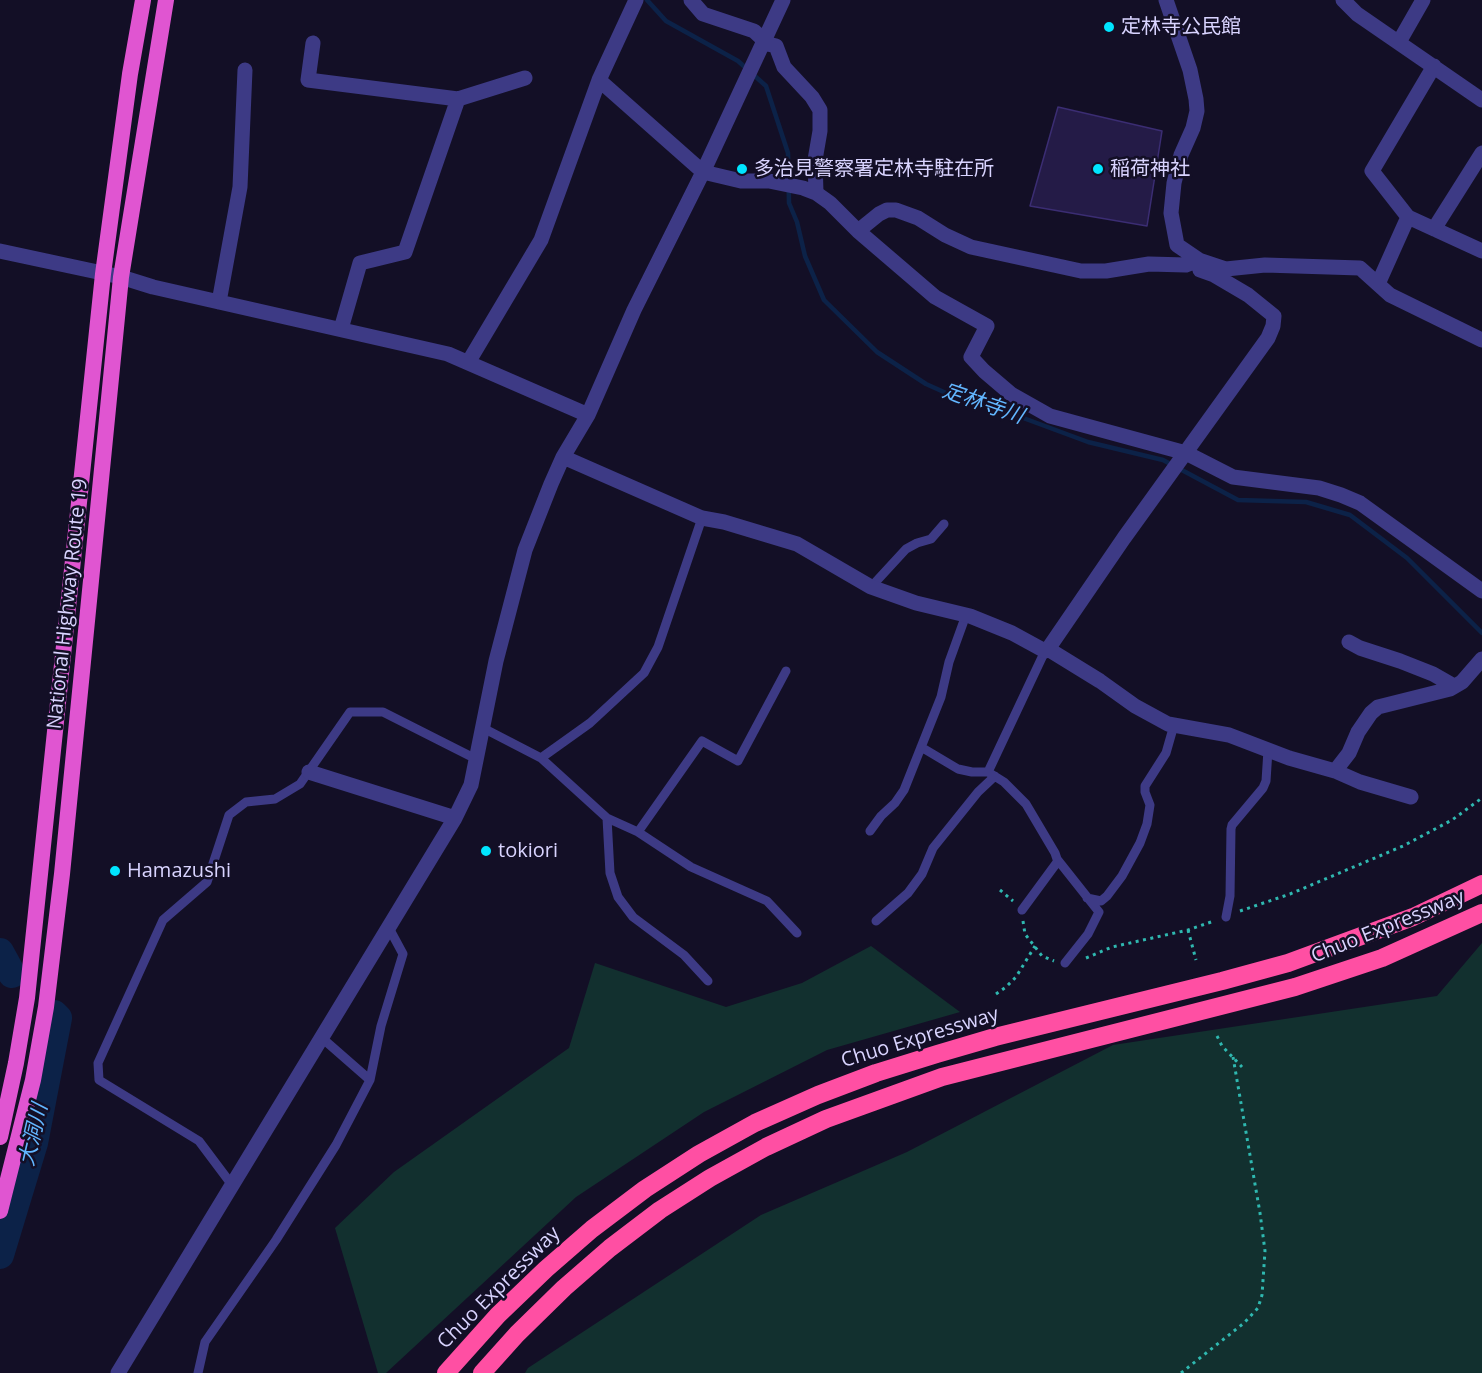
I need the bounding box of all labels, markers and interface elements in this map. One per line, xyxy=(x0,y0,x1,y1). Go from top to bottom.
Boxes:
place label: 定林寺公民館 xyxy=(1121,15,1241,39)
marker: 定林寺公民館 xyxy=(1102,20,1116,34)
place label: 多治見警察署定林寺駐在所 xyxy=(754,157,994,181)
place label: 稲荷神社 xyxy=(1110,157,1190,181)
marker: 多治見警察署定林寺駐在所 xyxy=(735,162,749,176)
marker: 稲荷神社 xyxy=(1091,162,1105,176)
water label: 定林寺川 xyxy=(939,378,1027,430)
street label: National Highway Route 19 xyxy=(43,478,93,730)
place label: tokiori xyxy=(498,839,558,863)
marker: tokiori xyxy=(479,844,493,858)
place label: Hamazushi xyxy=(127,859,231,883)
marker: Hamazushi xyxy=(108,864,122,878)
street label: Chuo Expressway xyxy=(1308,885,1468,969)
street label: Chuo Expressway xyxy=(838,1003,1002,1073)
water label: 大洞川 xyxy=(15,1101,53,1169)
street label: Chuo Expressway xyxy=(433,1222,565,1354)

